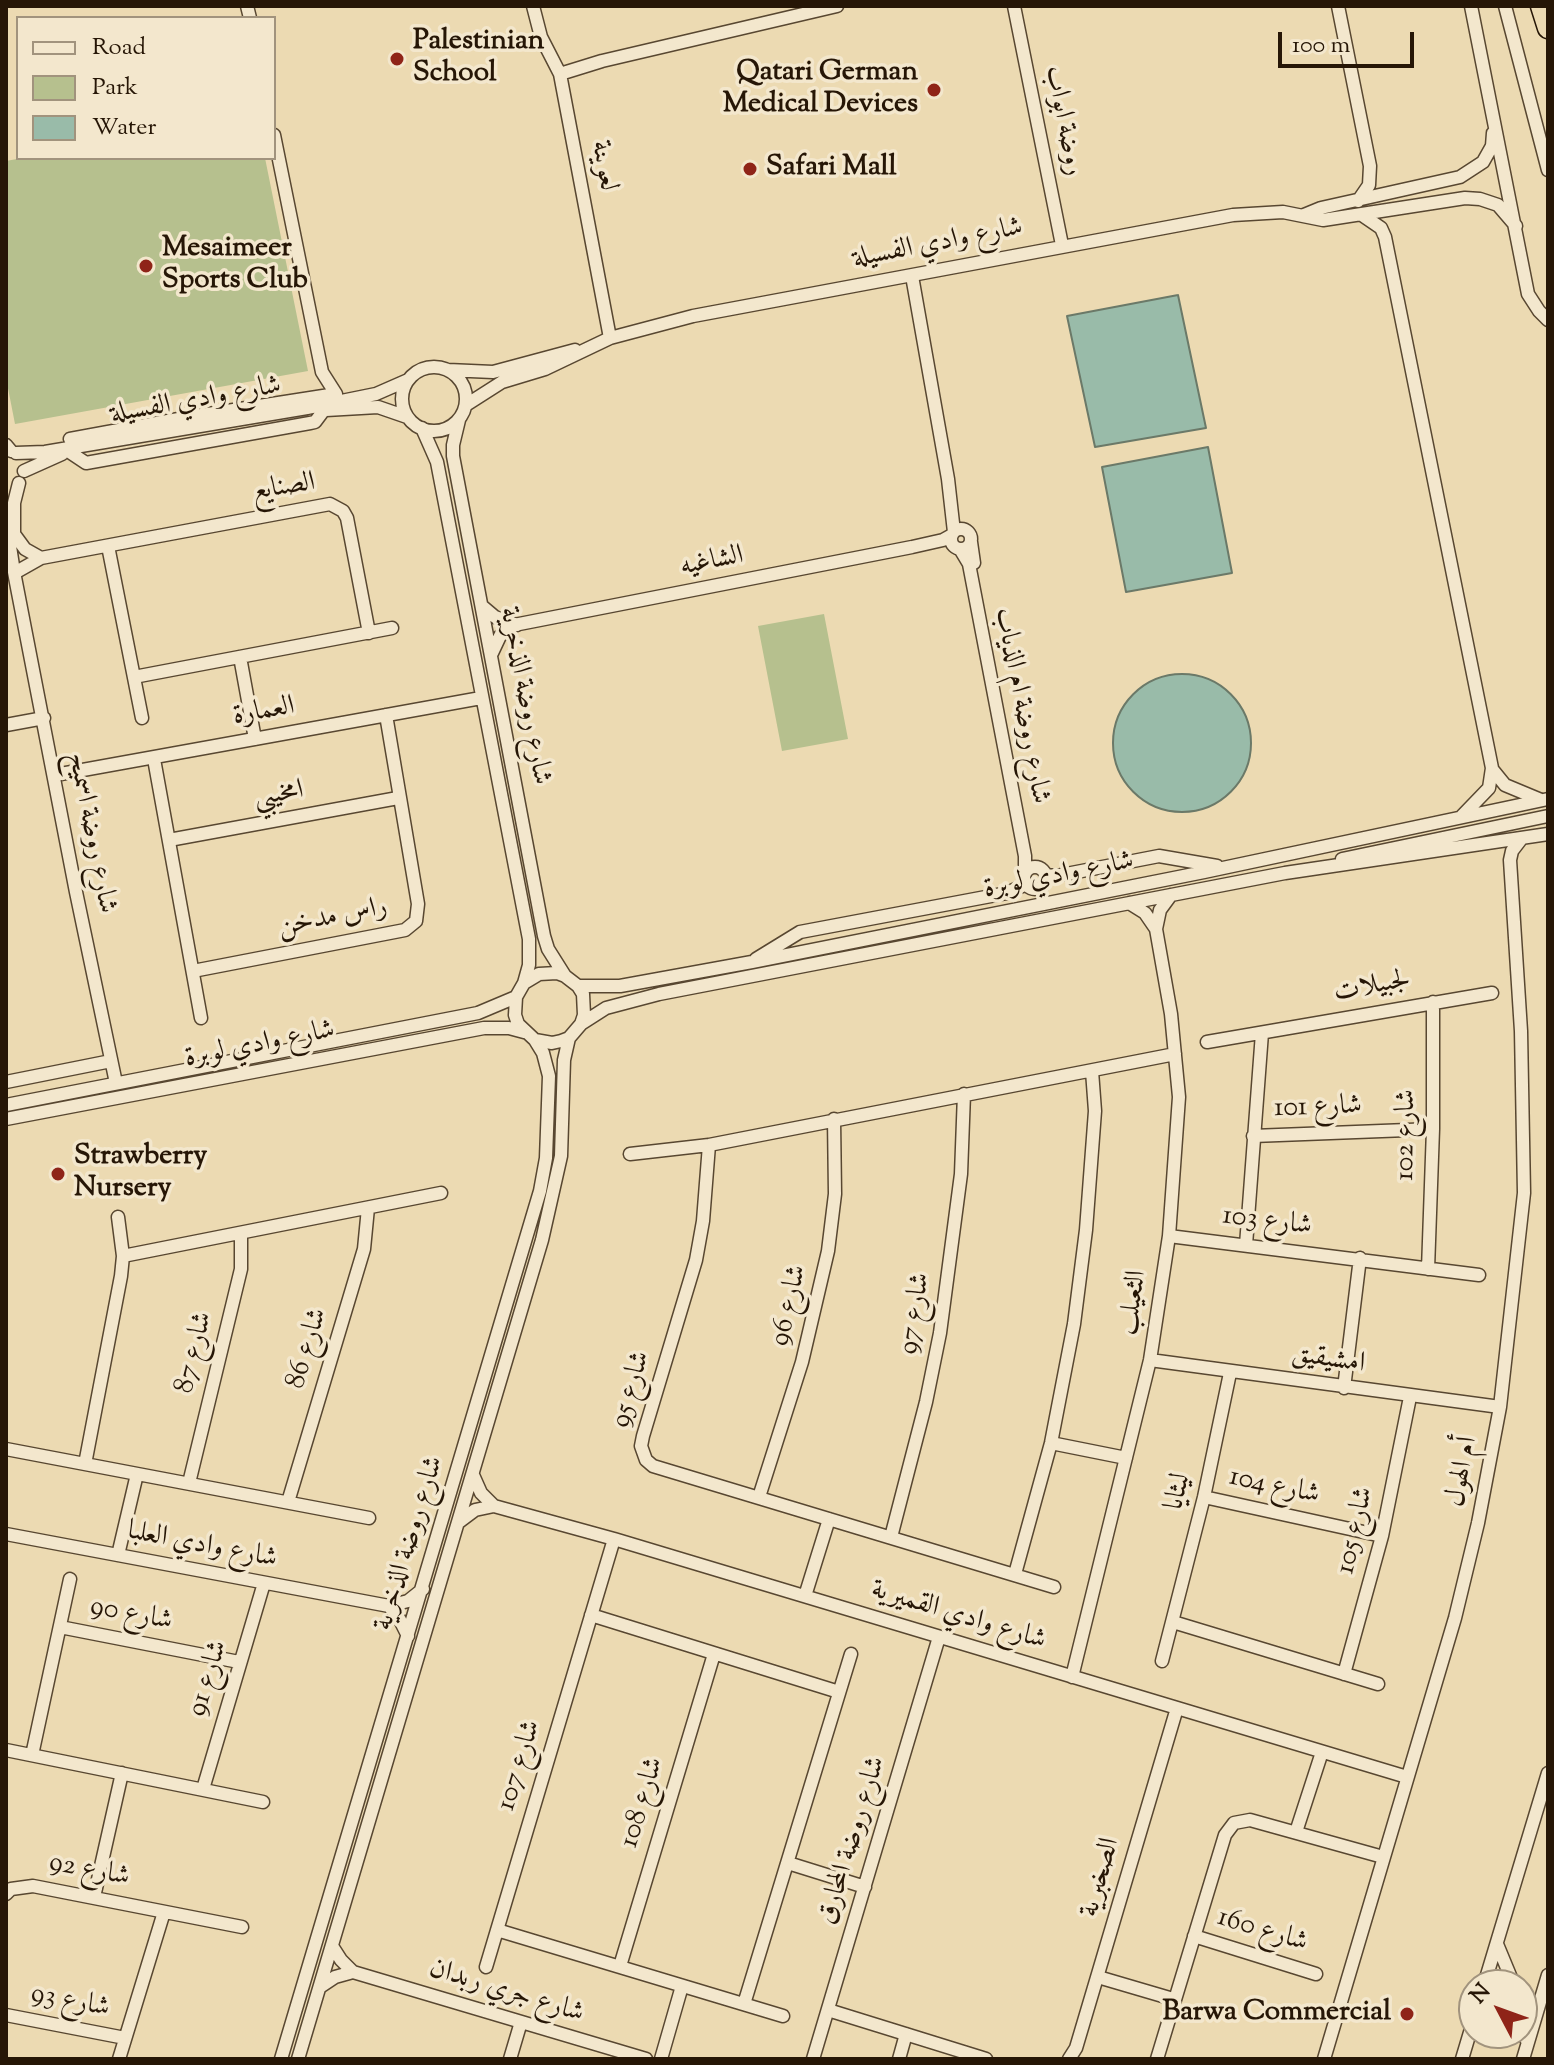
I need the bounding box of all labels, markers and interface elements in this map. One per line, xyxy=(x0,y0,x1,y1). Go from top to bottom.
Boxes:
legend xyxy=(16,16,276,160)
scale bar xyxy=(1282,16,1418,66)
place label: Palestinian School xyxy=(413,26,544,92)
text: 100 m xyxy=(1292,29,1350,63)
text: Road xyxy=(92,31,146,65)
marker: Palestinian School xyxy=(388,50,406,68)
place label: Qatari German Medical Devices xyxy=(723,57,918,123)
street label: روضة ابواب xyxy=(1035,63,1089,179)
text: Park xyxy=(92,71,138,105)
marker: Qatari German Medical Devices xyxy=(925,81,943,99)
text: Water xyxy=(92,111,156,145)
street label: لعوينة xyxy=(581,138,623,194)
place label: Safari Mall xyxy=(766,152,896,186)
marker: Safari Mall xyxy=(741,160,759,178)
street label: شارع وادي الفسيلة xyxy=(850,212,1026,278)
place label: Mesaimeer Sports Club xyxy=(162,233,308,299)
marker: Mesaimeer Sports Club xyxy=(137,257,155,275)
street label: شارع وادي الفسيلة xyxy=(108,370,284,434)
street label: الصنايع xyxy=(250,467,318,511)
street label: الشاغيه xyxy=(677,540,747,586)
street label: شارع روضة الذخرية xyxy=(489,604,557,788)
street label: شارع روضة ام الذياب xyxy=(985,605,1055,807)
street label: العمارة xyxy=(231,691,297,735)
street label: شارع روضة اسميح xyxy=(58,750,122,916)
street label: امخيبي xyxy=(251,775,307,817)
street label: شارع وادي لوبرة xyxy=(981,846,1137,908)
street label: راس مدخن xyxy=(275,892,391,946)
street label: لجبيلات xyxy=(1331,964,1413,1012)
street label: شارع وادي لوبرة xyxy=(182,1015,338,1077)
street label: شارع 102 xyxy=(1390,1089,1426,1181)
street label: شارع 101 xyxy=(1274,1091,1362,1127)
place label: Strawberry Nursery xyxy=(74,1141,207,1207)
marker: Strawberry Nursery xyxy=(49,1165,67,1183)
street label: شارع 103 xyxy=(1220,1201,1314,1245)
street label: شارع 96 xyxy=(765,1262,817,1350)
street label: الثعيلب xyxy=(1114,1268,1156,1338)
street label: شارع 97 xyxy=(894,1271,940,1357)
street label: شارع 86 xyxy=(281,1305,337,1393)
street label: شارع 87 xyxy=(170,1309,222,1397)
street label: امشيقيق xyxy=(1289,1339,1367,1383)
street label: شارع 95 xyxy=(606,1348,660,1432)
street label: أم الهول xyxy=(1441,1434,1487,1510)
street label: شارع روضة الذخرية xyxy=(369,1453,453,1635)
street label: شارع 104 xyxy=(1226,1462,1322,1514)
street label: ليثايا xyxy=(1160,1470,1200,1514)
street label: شارع 105 xyxy=(1331,1484,1383,1578)
street label: شارع وادي العلبا xyxy=(124,1516,280,1578)
street label: شارع وادي القميرية xyxy=(867,1574,1049,1660)
street label: شارع 90 xyxy=(87,1592,175,1640)
street label: شارع 91 xyxy=(183,1637,237,1721)
street label: شارع 107 xyxy=(491,1717,551,1815)
street label: شارع روضة المحارق xyxy=(813,1753,895,1929)
street label: شارع 108 xyxy=(614,1754,674,1852)
street label: الصخبرية xyxy=(1075,1835,1129,1921)
street label: شارع 92 xyxy=(46,1848,132,1896)
street label: شارع 160 xyxy=(1213,1902,1311,1962)
street label: شارع جري ربدان xyxy=(424,1953,588,2033)
north arrow xyxy=(1458,1969,1538,2049)
text: N xyxy=(1464,1977,1499,2012)
street label: شارع 93 xyxy=(28,1979,112,2027)
place label: Barwa Commercial xyxy=(1163,1997,1391,2031)
marker: Barwa Commercial xyxy=(1398,2005,1416,2023)

